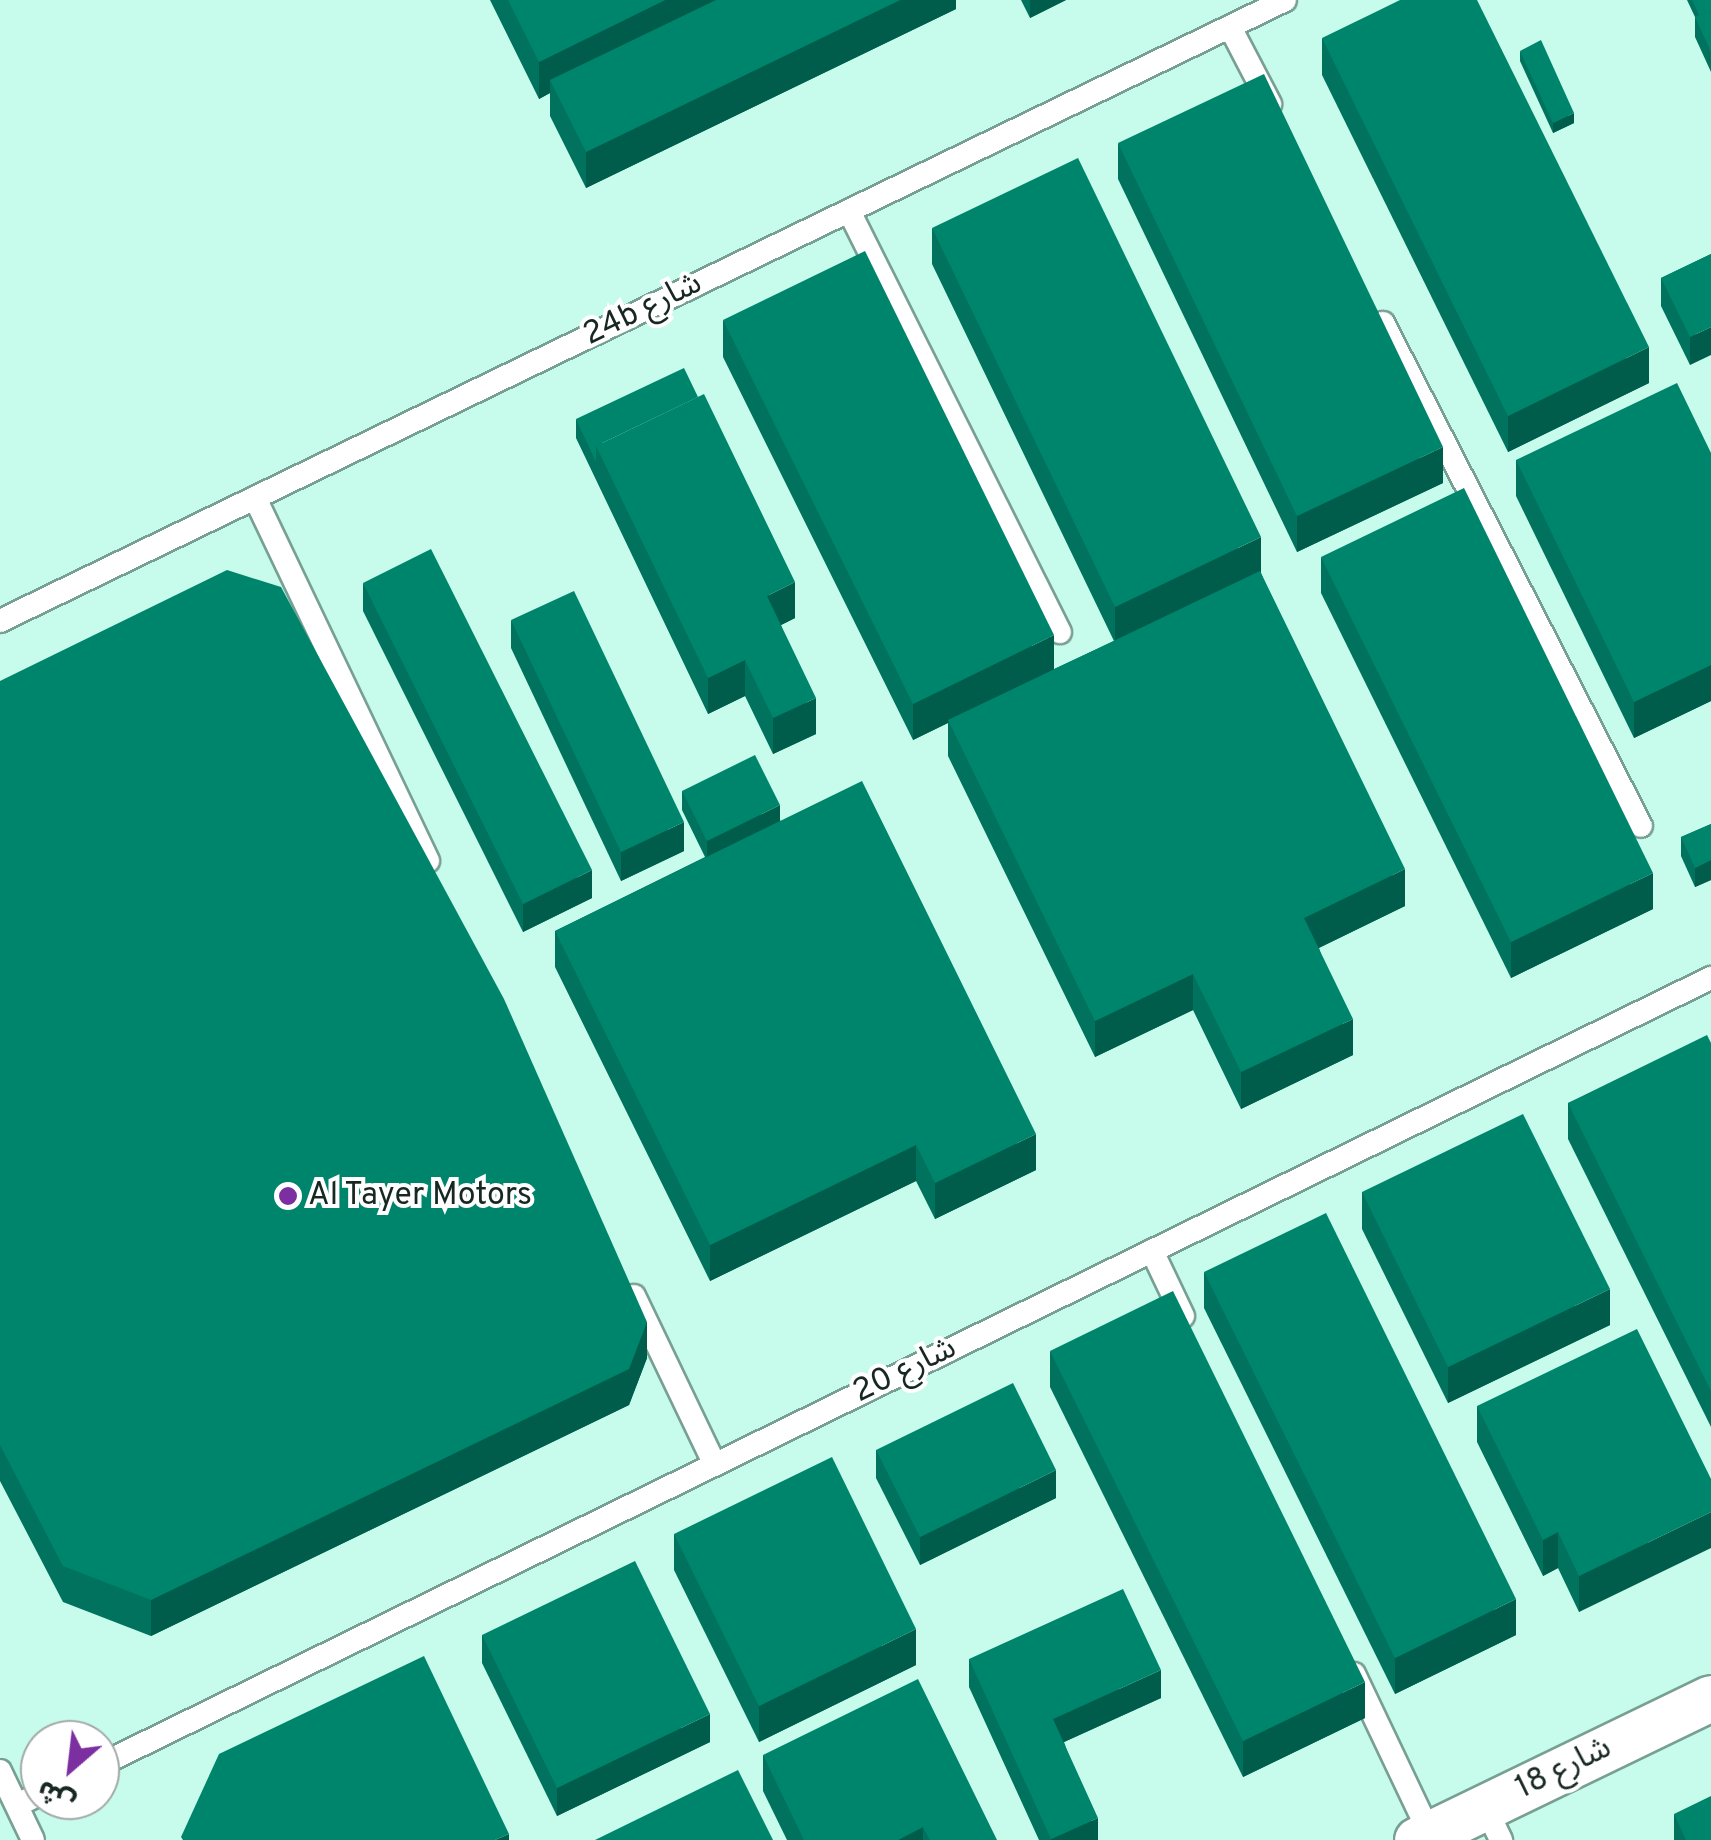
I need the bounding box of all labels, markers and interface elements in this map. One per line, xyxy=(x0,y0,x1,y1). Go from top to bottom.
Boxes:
street label: 24b شارع xyxy=(578,265,708,355)
place label: Al Tayer Motors xyxy=(308,1177,533,1215)
marker: Al Tayer Motors xyxy=(277,1185,299,1207)
street label: شارع 20 xyxy=(847,1330,963,1412)
north arrow xyxy=(20,1720,120,1820)
street label: شارع 18 xyxy=(1510,1730,1618,1808)
text: ش xyxy=(31,1770,82,1820)

